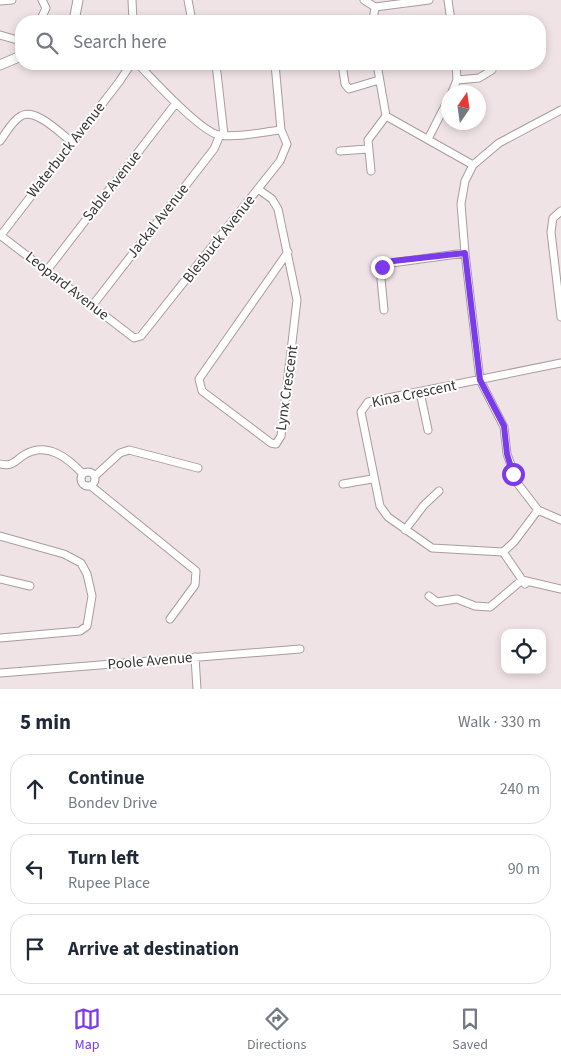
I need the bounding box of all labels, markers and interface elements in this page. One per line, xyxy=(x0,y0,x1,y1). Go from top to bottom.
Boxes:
search box xyxy=(15,15,546,70)
icon: search xyxy=(33,29,61,57)
text: Search here xyxy=(73,29,167,56)
north arrow xyxy=(441,85,486,130)
street label: Waterbuck Avenue xyxy=(22,98,110,202)
street label: Sable Avenue xyxy=(78,146,146,226)
street label: Jackal Avenue xyxy=(122,179,194,263)
street label: Blesbuck Avenue xyxy=(178,191,260,287)
street label: Leopard Avenue xyxy=(21,247,113,325)
route end xyxy=(371,256,394,279)
street label: Lynx Crescent xyxy=(271,344,303,432)
street label: Kina Crescent xyxy=(370,375,458,413)
route start xyxy=(502,463,525,486)
map controls xyxy=(501,629,546,674)
button: locate xyxy=(501,629,546,674)
street label: Poole Avenue xyxy=(107,647,193,675)
text: 5 min xyxy=(20,707,71,737)
text: Walk · 330 m xyxy=(458,711,541,733)
text: Continue xyxy=(68,765,145,792)
icon: ahead xyxy=(21,775,49,803)
text: 240 m xyxy=(500,778,540,800)
text: Bondev Drive xyxy=(68,792,157,814)
text: Turn left xyxy=(68,845,139,872)
icon: left xyxy=(21,855,49,883)
text: 90 m xyxy=(508,858,540,880)
text: Rupee Place xyxy=(68,872,150,894)
icon: arrive xyxy=(21,935,49,963)
text: Arrive at destination xyxy=(68,936,239,963)
tab: Map xyxy=(73,1005,101,1055)
tab: Directions xyxy=(247,1005,306,1055)
tab: Saved xyxy=(452,1005,488,1055)

